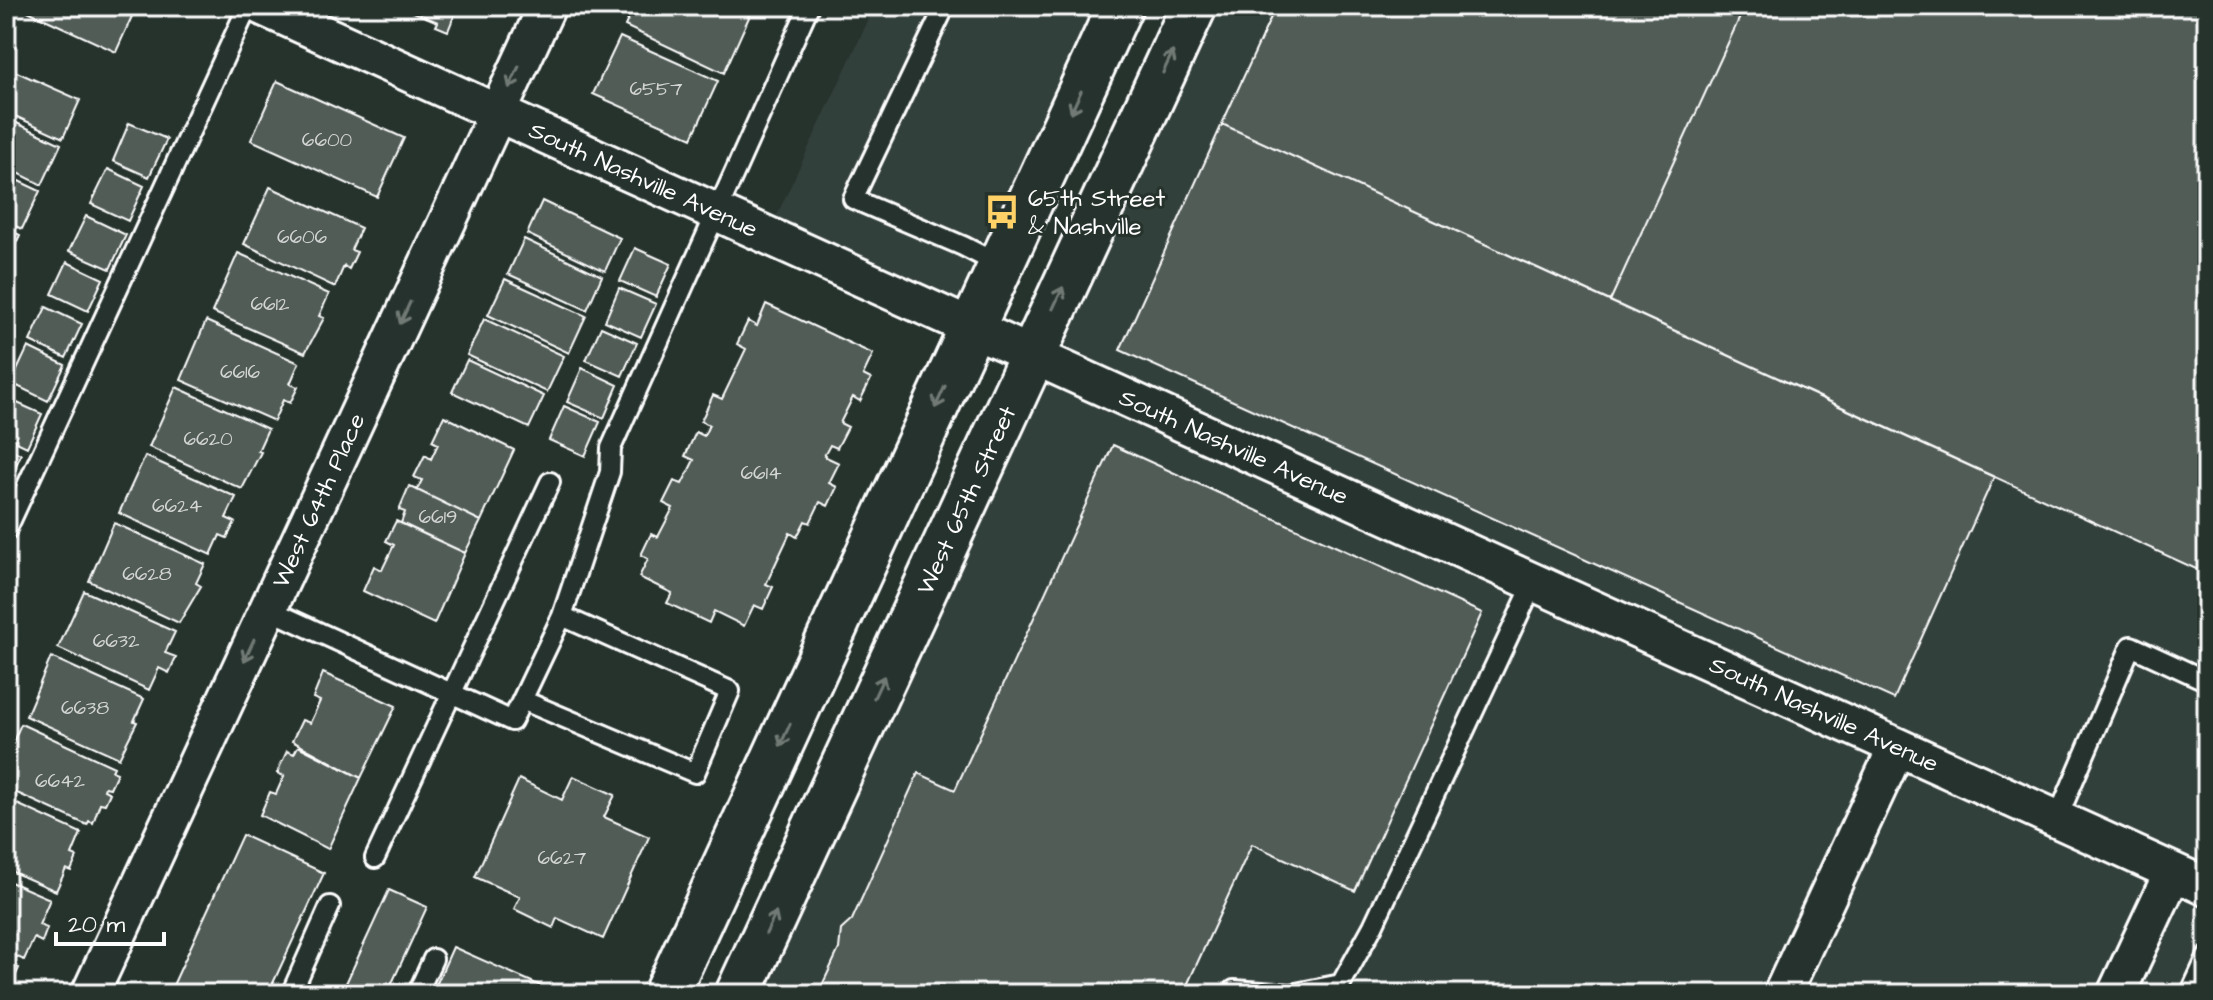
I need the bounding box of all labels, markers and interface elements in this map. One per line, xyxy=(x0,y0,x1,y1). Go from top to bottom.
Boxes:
one-way arrow xyxy=(1161,50,1176,74)
one-way arrow xyxy=(506,64,521,88)
house number: 6557 xyxy=(629,75,683,103)
one-way arrow xyxy=(1068,90,1083,114)
street label: South Nashville Avenue xyxy=(523,114,763,247)
house number: 6600 xyxy=(302,126,353,154)
place label: 65th Street & Nashville xyxy=(1028,182,1166,244)
bus stop icon: 65th Street & Nashville xyxy=(983,193,1021,231)
house number: 6606 xyxy=(277,223,328,251)
one-way arrow xyxy=(1051,286,1066,310)
house number: 6612 xyxy=(250,290,290,318)
one-way arrow xyxy=(397,300,412,324)
house number: 6616 xyxy=(220,358,261,386)
street label: South Nashville Avenue xyxy=(1114,381,1353,514)
one-way arrow xyxy=(932,385,947,409)
street label: West 65th Street xyxy=(909,400,1025,600)
street label: West 64th Place xyxy=(264,408,374,594)
house number: 6620 xyxy=(183,425,233,453)
house number: 6614 xyxy=(740,459,782,487)
house number: 6624 xyxy=(152,492,202,520)
house number: 6619 xyxy=(418,503,458,531)
house number: 6628 xyxy=(122,560,172,588)
house number: 6632 xyxy=(93,627,140,655)
one-way arrow xyxy=(241,638,256,662)
street label: South Nashville Avenue xyxy=(1704,648,1944,781)
one-way arrow xyxy=(873,675,888,699)
house number: 6638 xyxy=(61,694,109,722)
one-way arrow xyxy=(777,723,792,747)
house number: 6642 xyxy=(35,767,86,795)
house number: 6627 xyxy=(538,844,586,872)
scale bar xyxy=(56,896,164,946)
text: 20 m xyxy=(68,908,125,942)
one-way arrow xyxy=(764,911,779,935)

